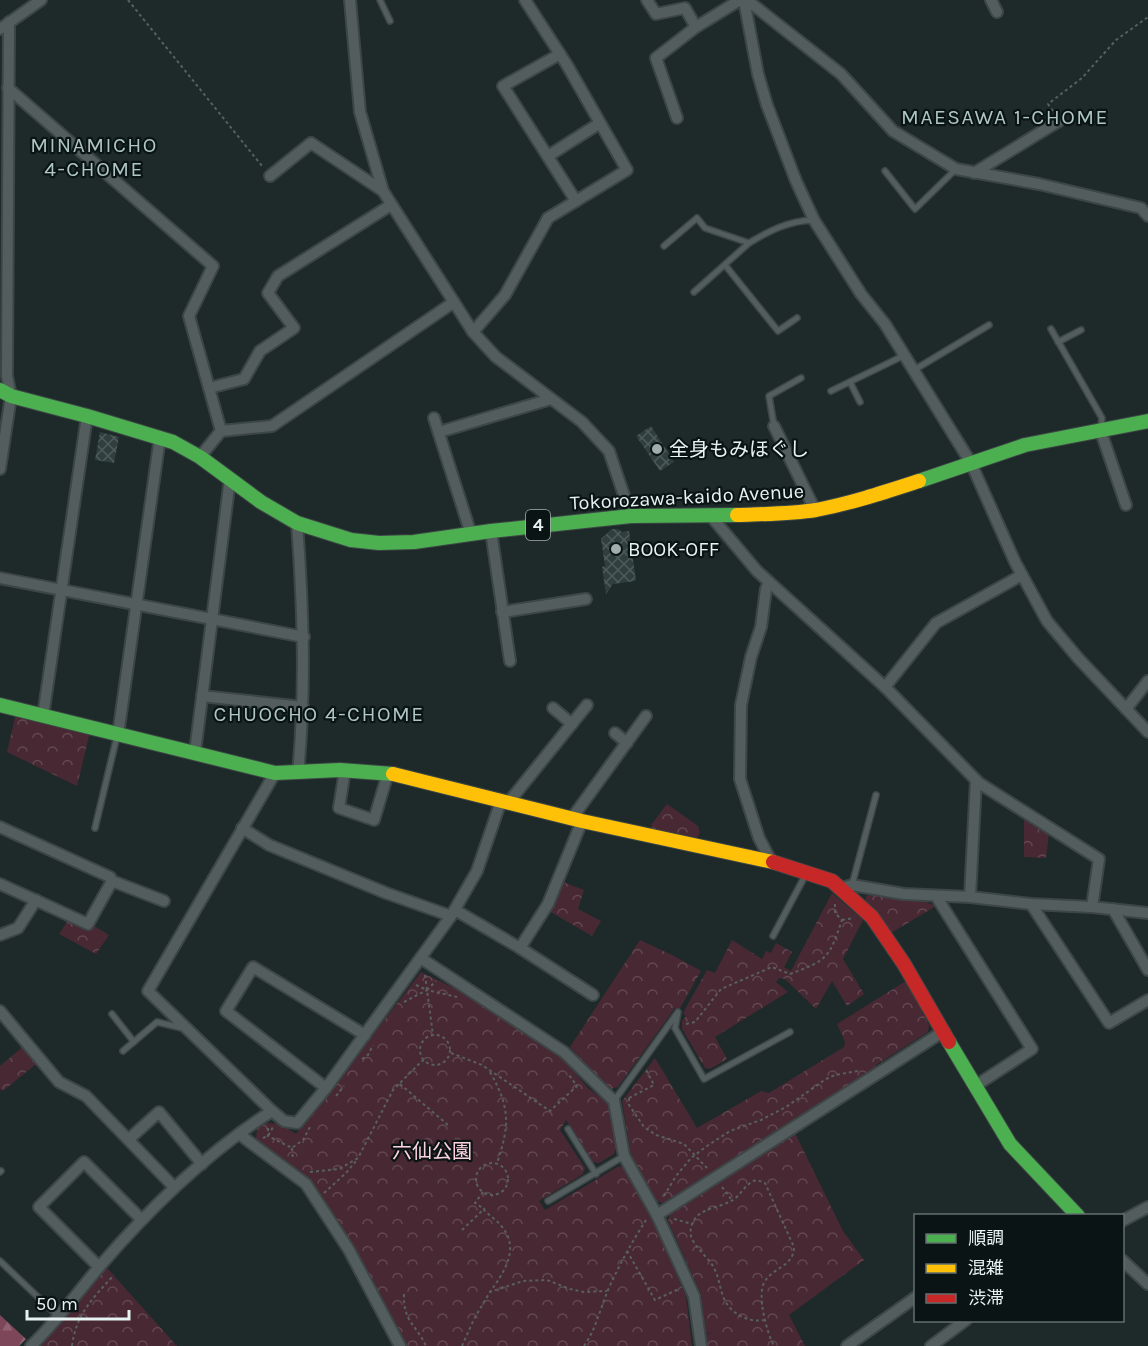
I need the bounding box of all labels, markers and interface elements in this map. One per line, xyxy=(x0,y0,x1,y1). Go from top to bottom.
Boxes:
district label: MAESAWA 1-CHOME xyxy=(901,105,1109,129)
district label: MINAMICHO 4-CHOME xyxy=(30,133,158,181)
place label: 全身もみほぐし xyxy=(669,438,809,461)
marker: 全身もみほぐし xyxy=(650,442,664,456)
street label: Tokorozawa-kaido Avenue xyxy=(569,479,805,515)
road number: 4 xyxy=(526,510,550,540)
place label: BOOK-OFF xyxy=(628,538,719,561)
marker: BOOK-OFF xyxy=(609,542,623,556)
district label: CHUOCHO 4-CHOME xyxy=(213,702,425,726)
park label: 六仙公園 xyxy=(392,1140,472,1163)
legend xyxy=(914,1214,1124,1322)
text: 順調 xyxy=(968,1227,1004,1249)
text: 混雑 xyxy=(968,1257,1004,1279)
scale bar xyxy=(27,1283,129,1321)
text: 渋滞 xyxy=(968,1287,1004,1309)
text: 50 m xyxy=(36,1293,78,1315)

